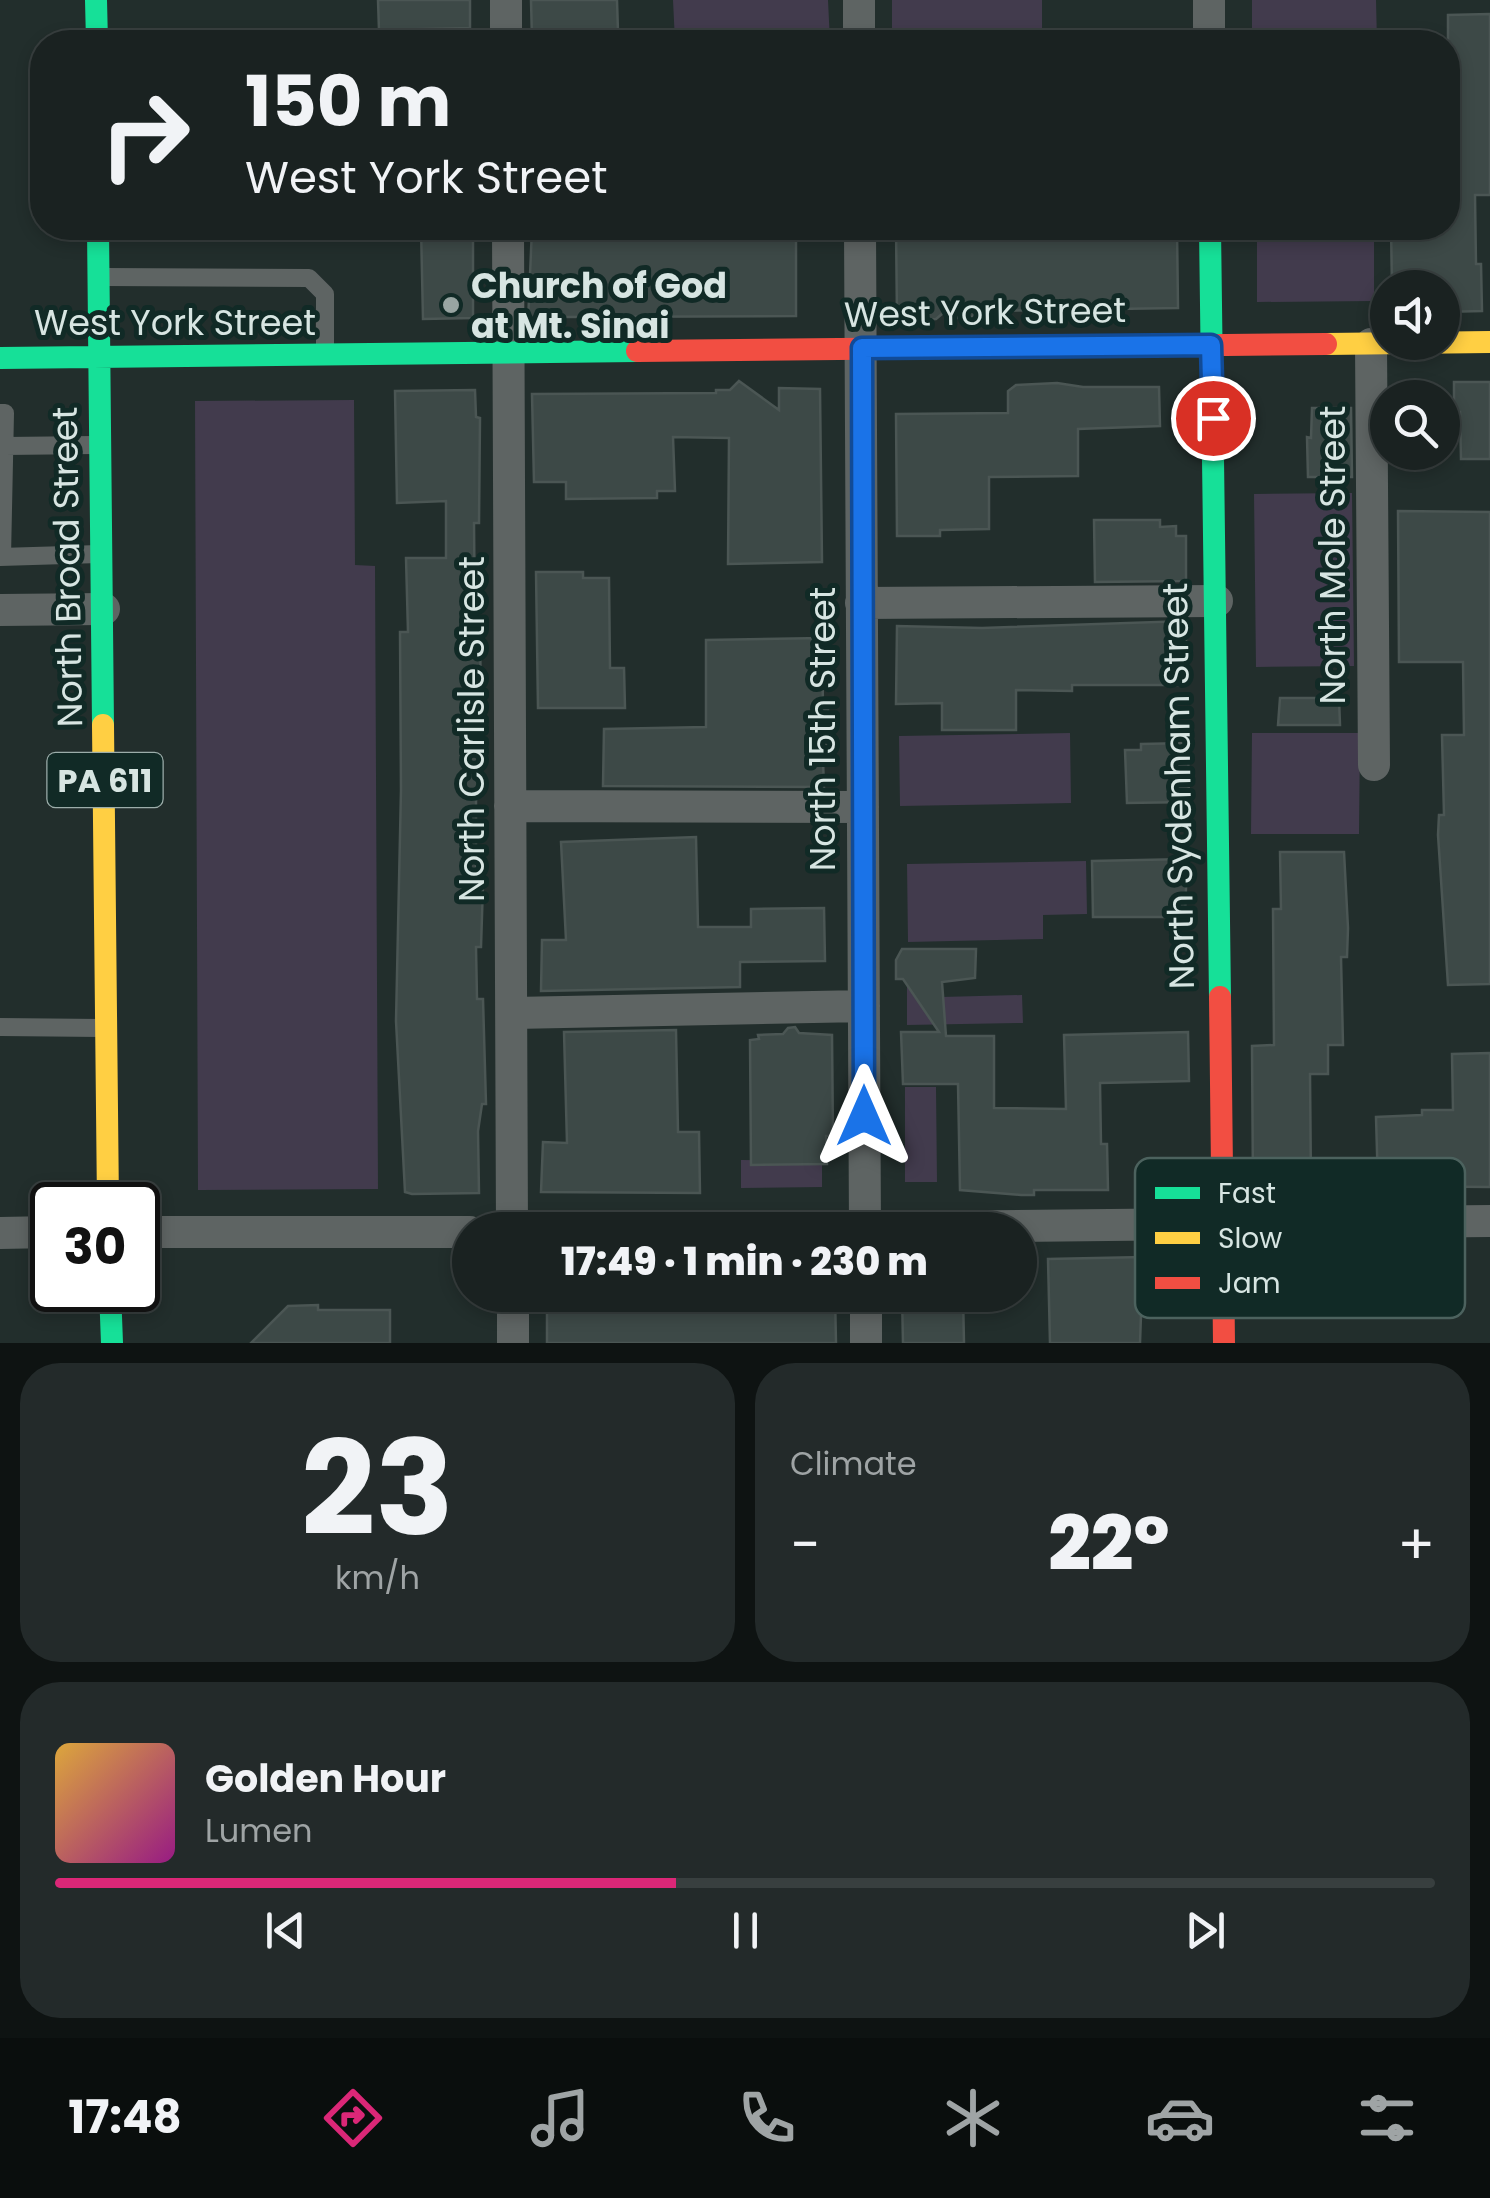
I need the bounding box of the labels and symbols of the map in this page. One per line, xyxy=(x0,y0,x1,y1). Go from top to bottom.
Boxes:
place label: Church of God at Mt. Sinai xyxy=(471,261,727,350)
street label: West York Street xyxy=(844,285,1126,339)
marker: Church of God at Mt. Sinai xyxy=(440,294,462,316)
street label: West York Street xyxy=(34,298,316,347)
pin xyxy=(1171,376,1256,461)
street label: North Mole Street xyxy=(1308,405,1357,705)
street label: North Broad Street xyxy=(40,406,94,728)
street label: North Carlisle Street xyxy=(447,556,496,902)
street label: North Sydenham Street xyxy=(1150,582,1206,990)
street label: North 15th Street xyxy=(798,587,847,871)
road number: PA 611 xyxy=(48,753,162,807)
position arrow xyxy=(812,1064,916,1168)
legend xyxy=(1135,1158,1465,1318)
text: Fast xyxy=(1218,1174,1276,1213)
speed limit sign: 30 xyxy=(30,1182,160,1312)
text: Slow xyxy=(1218,1219,1282,1258)
text: Jam xyxy=(1218,1264,1281,1303)

